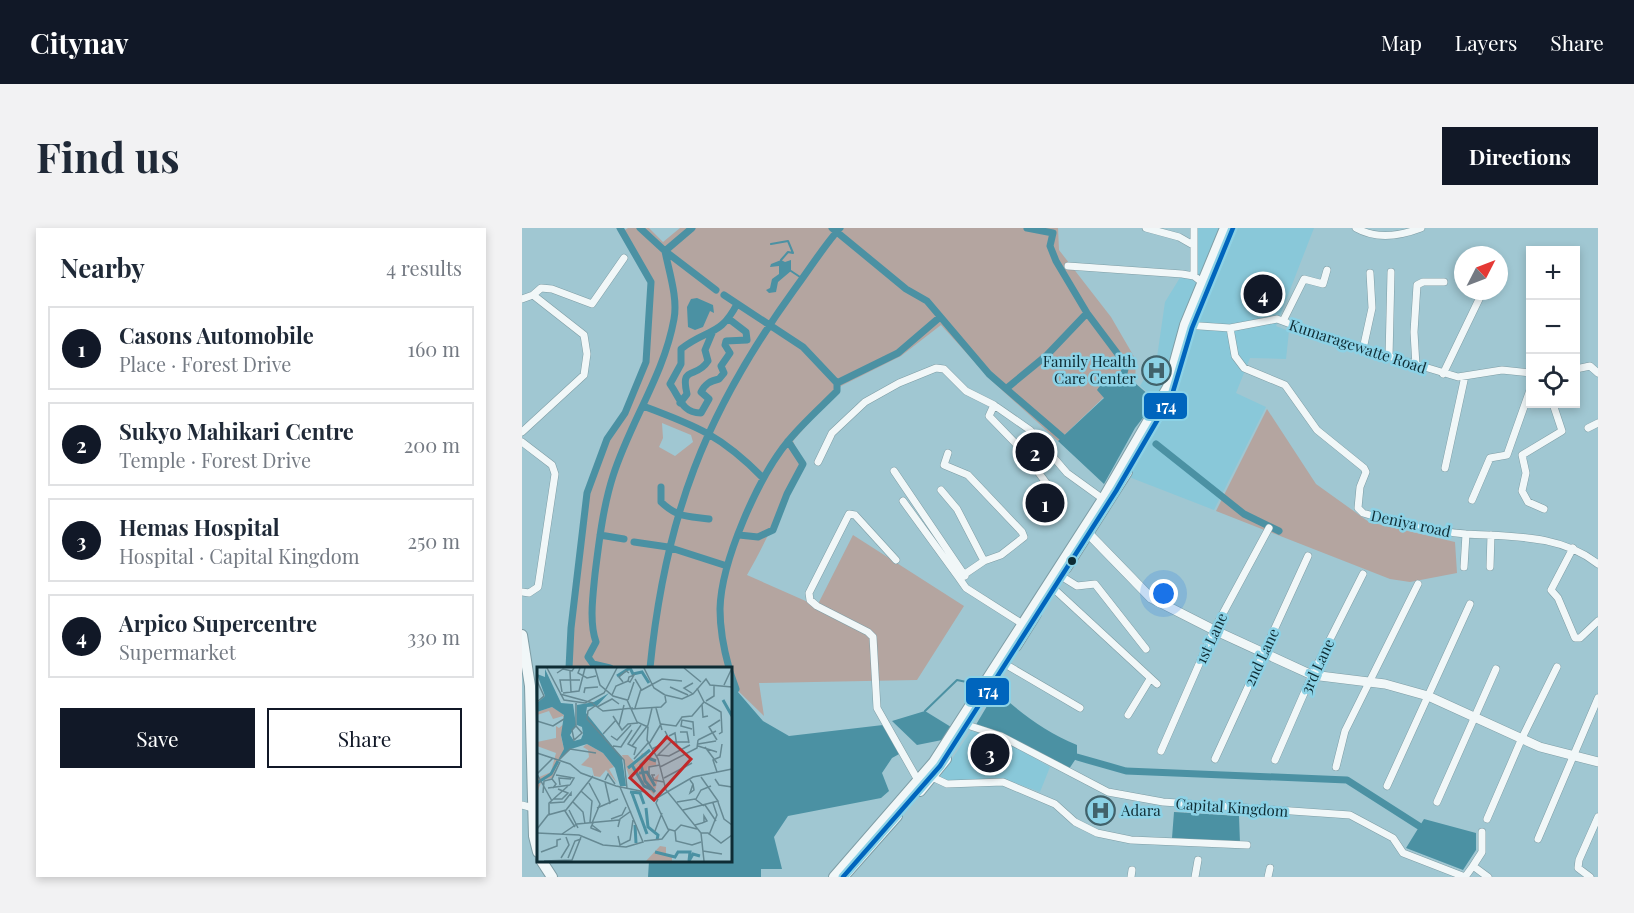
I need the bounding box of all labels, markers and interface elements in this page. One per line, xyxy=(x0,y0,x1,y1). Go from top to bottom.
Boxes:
text: Citynav xyxy=(30,24,129,61)
text: Map xyxy=(1381,28,1422,56)
text: Layers xyxy=(1455,28,1517,56)
text: Share xyxy=(1550,28,1604,56)
button: Directions xyxy=(1442,127,1598,185)
text: Find us xyxy=(36,128,180,184)
north arrow xyxy=(1454,246,1508,300)
map controls xyxy=(1526,246,1580,408)
button: + xyxy=(1526,246,1580,300)
text: Nearby xyxy=(60,250,145,285)
text: 4 results xyxy=(386,254,462,281)
pin: 4 xyxy=(1244,272,1282,316)
button: − xyxy=(1526,300,1580,354)
street label: Kumaragewatte Road xyxy=(1287,314,1429,378)
text: Casons Automobile xyxy=(119,320,314,350)
text: 1 xyxy=(78,335,85,362)
text: 160 m xyxy=(408,335,460,362)
text: Place · Forest Drive xyxy=(119,350,291,377)
place label: Family Health Care Center xyxy=(1043,351,1136,388)
hospital icon: Family Health Care Center xyxy=(1141,354,1173,386)
button: locate xyxy=(1526,354,1580,408)
line badge: 174 xyxy=(1143,392,1188,420)
text: 174 xyxy=(1155,395,1177,416)
text: Sukyo Mahikari Centre xyxy=(119,416,354,446)
pin: 2 xyxy=(1016,430,1054,474)
text: 2 xyxy=(76,431,87,458)
text: 200 m xyxy=(404,431,460,458)
text: Temple · Forest Drive xyxy=(119,446,311,473)
pin: 1 xyxy=(1026,480,1064,526)
street label: Deniya road xyxy=(1369,505,1453,541)
text: Hemas Hospital xyxy=(119,512,280,542)
text: 3 xyxy=(77,527,86,554)
text: 250 m xyxy=(407,527,460,554)
text: Hospital · Capital Kingdom xyxy=(119,542,360,569)
unlabelled marker xyxy=(1066,555,1078,567)
your location xyxy=(1149,579,1178,608)
text: Arpico Supercentre xyxy=(119,608,317,638)
street label: 1st Lane xyxy=(1191,609,1231,667)
text: 4 xyxy=(76,623,87,650)
text: 330 m xyxy=(407,623,460,650)
street label: 2nd Lane xyxy=(1239,625,1283,689)
street label: 3rd Lane xyxy=(1296,635,1338,697)
text: Supermarket xyxy=(119,638,236,665)
inset map xyxy=(537,667,732,862)
line badge: 174 xyxy=(965,677,1010,706)
text: 174 xyxy=(977,680,999,701)
button: Save xyxy=(60,708,255,768)
button: Share xyxy=(267,708,462,768)
pin: 3 xyxy=(970,730,1010,776)
street label: Capital Kingdom xyxy=(1175,793,1290,821)
hospital icon: Adara xyxy=(1084,794,1116,826)
place label: Adara xyxy=(1120,800,1161,820)

